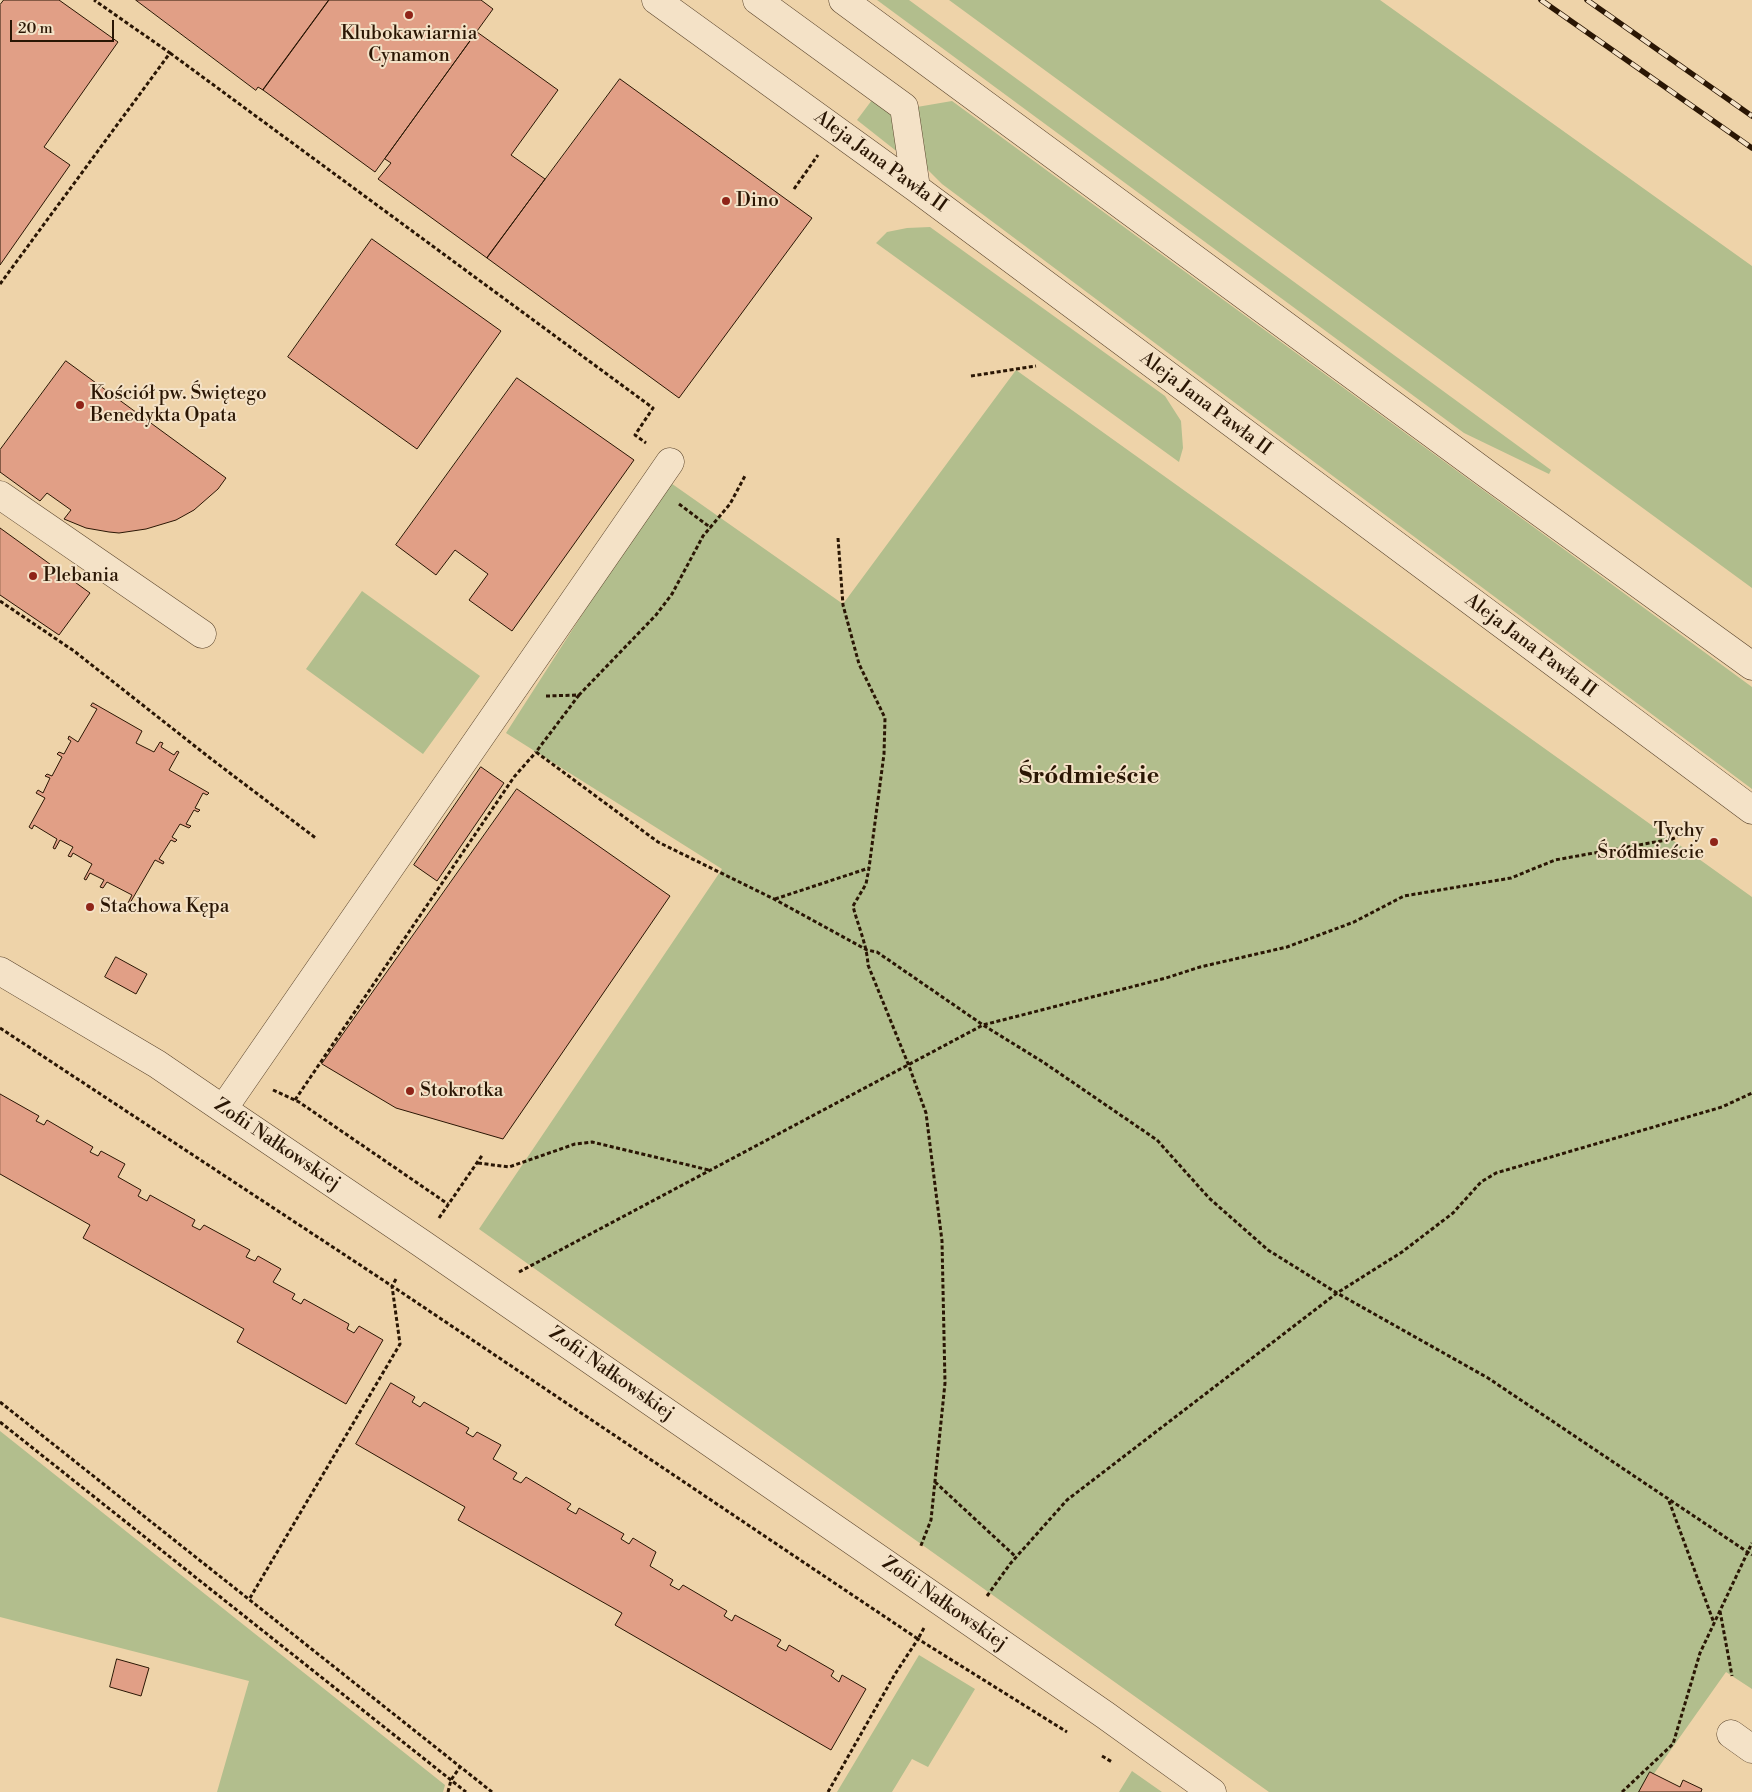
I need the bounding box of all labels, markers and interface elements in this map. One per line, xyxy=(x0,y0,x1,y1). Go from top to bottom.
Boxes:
marker: Klubokawiarnia Cynamon xyxy=(403,9,415,21)
scale bar xyxy=(12,10,116,42)
text: 20 m xyxy=(18,19,53,38)
place label: Klubokawiarnia Cynamon xyxy=(341,23,477,67)
street label: Aleja Jana Pawła II xyxy=(809,106,951,218)
place label: Dino xyxy=(736,190,779,212)
marker: Dino xyxy=(720,195,732,207)
street label: Aleja Jana Pawła II xyxy=(1135,347,1275,461)
place label: Kościół pw. Świętego Benedykta Opata xyxy=(90,383,267,427)
marker: Kościół pw. Świętego Benedykta Opata xyxy=(74,399,86,411)
place label: Plebania xyxy=(43,565,119,587)
marker: Plebania xyxy=(27,570,39,582)
street label: Aleja Jana Pawła II xyxy=(1460,589,1600,703)
district label: Śródmieście xyxy=(1019,763,1159,791)
place label: Tychy Śródmieście xyxy=(1597,820,1704,864)
marker: Tychy Śródmieście xyxy=(1708,836,1720,848)
place label: Stachowa Kępa xyxy=(100,896,229,918)
marker: Stachowa Kępa xyxy=(84,901,96,913)
place label: Stokrotka xyxy=(420,1080,503,1102)
marker: Stokrotka xyxy=(404,1085,416,1097)
street label: Zofii Nałkowskiej xyxy=(210,1094,344,1196)
street label: Zofii Nałkowskiej xyxy=(544,1322,678,1426)
street label: Zofii Nałkowskiej xyxy=(877,1552,1011,1656)

